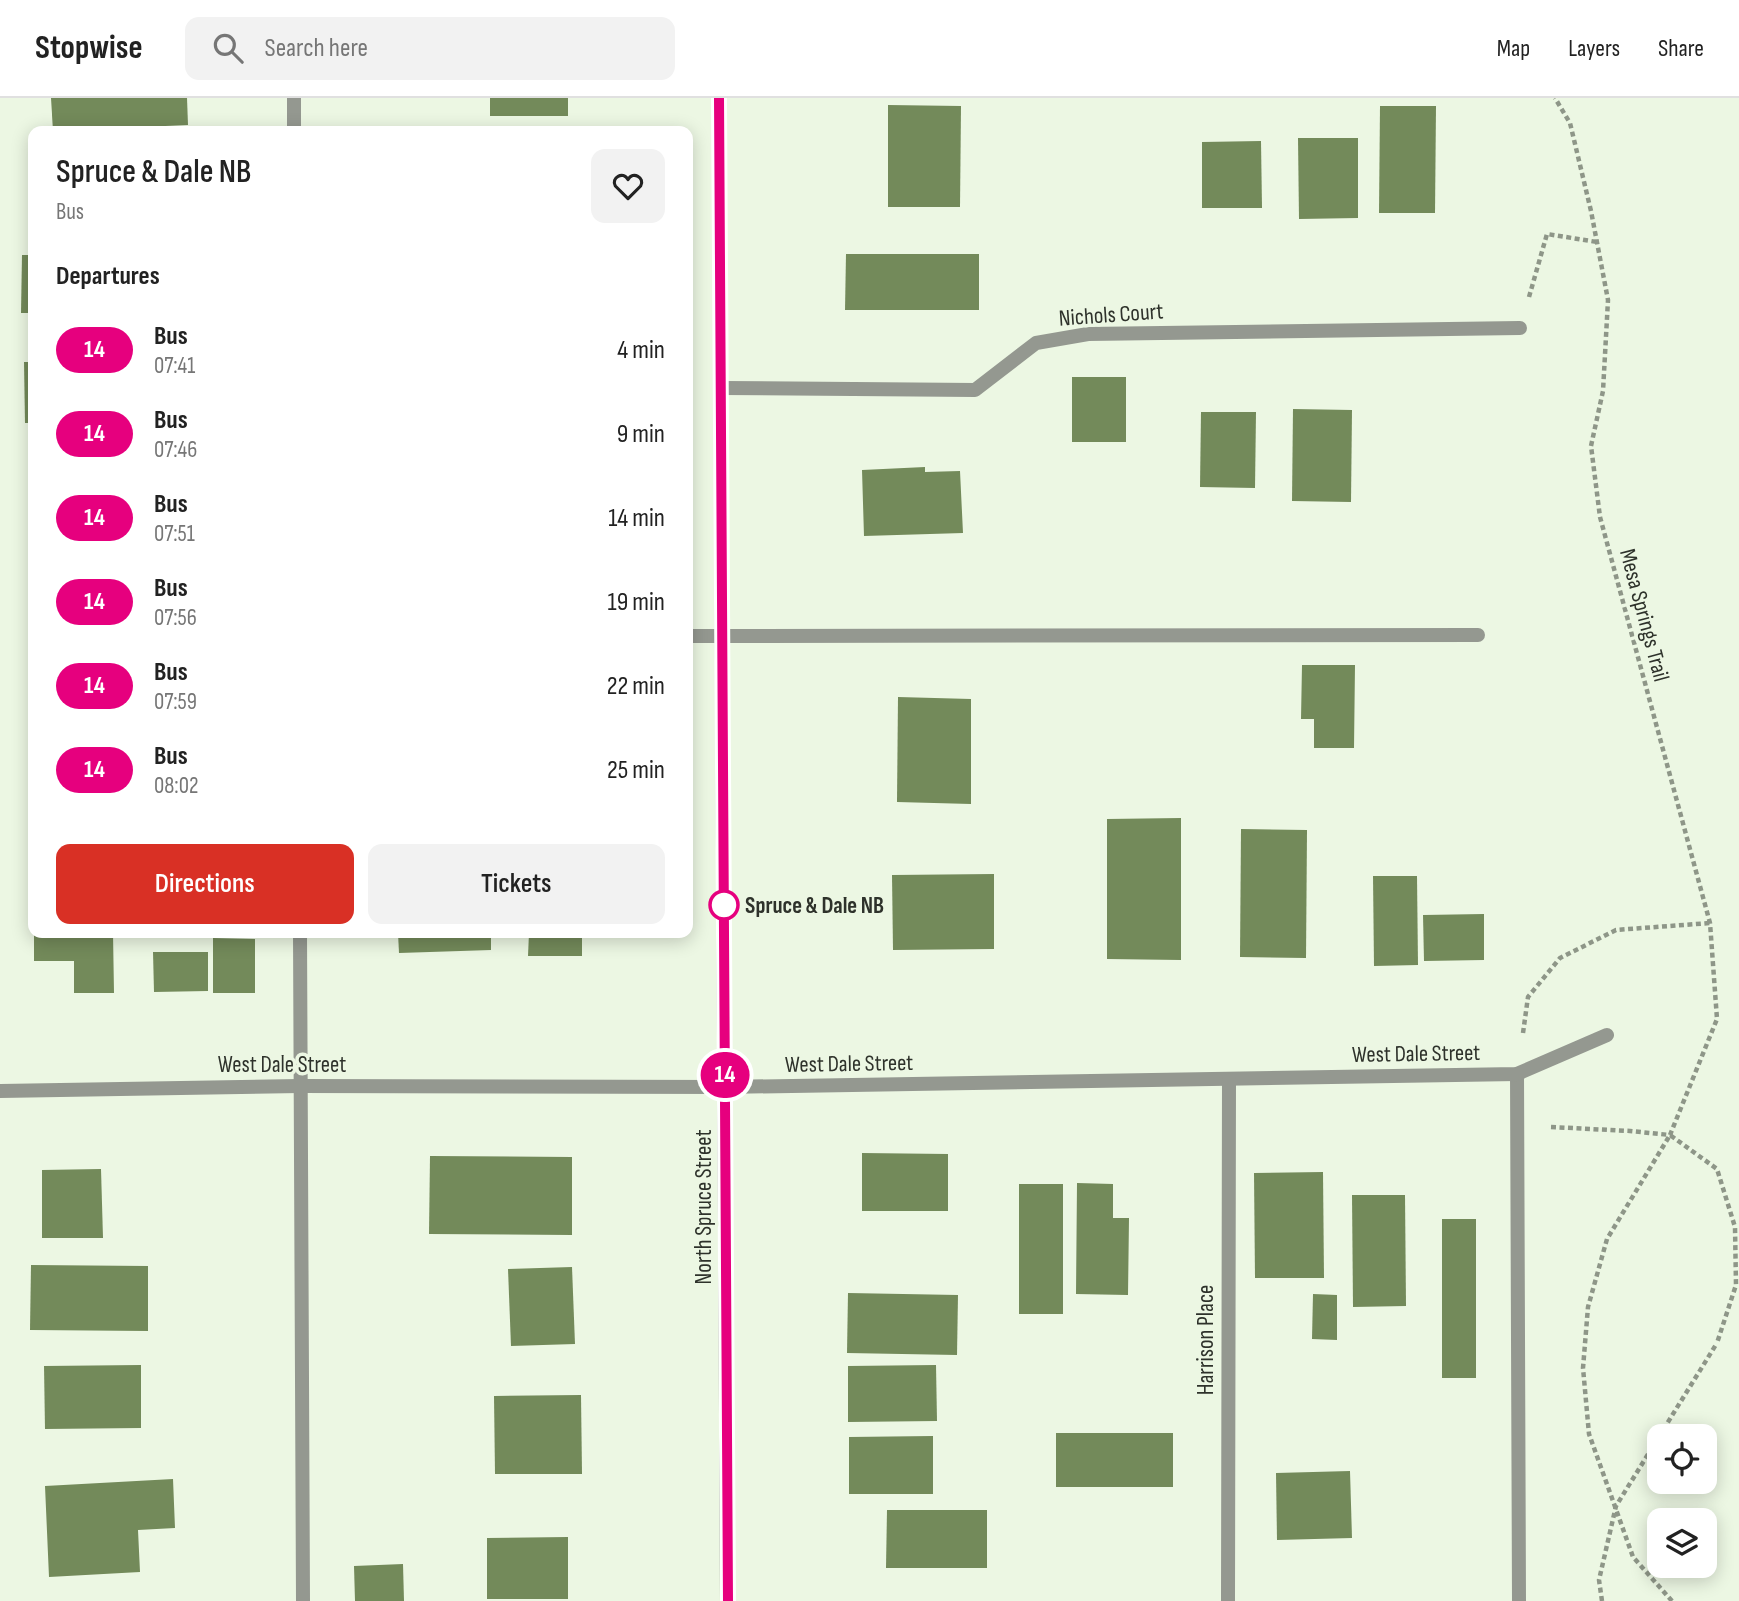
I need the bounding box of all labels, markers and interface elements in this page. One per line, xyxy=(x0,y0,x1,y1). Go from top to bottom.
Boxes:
search box xyxy=(185,17,675,80)
text: Stopwise xyxy=(35,28,143,68)
icon: search xyxy=(209,29,247,67)
text: Search here xyxy=(265,33,368,64)
text: Map xyxy=(1497,34,1530,63)
text: Layers xyxy=(1568,34,1620,63)
text: Share xyxy=(1658,34,1704,63)
button: heart xyxy=(591,149,665,223)
text: Spruce & Dale NB xyxy=(56,152,251,192)
text: Bus xyxy=(56,198,84,226)
text: Departures xyxy=(56,261,160,292)
street label: Nichols Court xyxy=(1058,297,1164,333)
text: Bus xyxy=(154,321,188,352)
text: 14 xyxy=(84,335,105,364)
text: 4 min xyxy=(617,335,665,366)
text: 07:41 xyxy=(154,352,195,380)
text: Bus xyxy=(154,405,188,436)
text: 14 xyxy=(84,419,105,448)
text: 9 min xyxy=(617,419,665,450)
text: 07:46 xyxy=(154,436,197,464)
text: Bus xyxy=(154,489,188,520)
text: 14 xyxy=(84,503,105,532)
text: 14 min xyxy=(608,503,665,534)
text: 07:51 xyxy=(154,520,195,548)
street label: Mesa Springs Trail xyxy=(1613,546,1675,685)
text: Bus xyxy=(154,573,188,604)
text: 14 xyxy=(84,587,105,616)
text: 19 min xyxy=(608,587,665,618)
text: 07:56 xyxy=(154,604,197,632)
text: Bus xyxy=(154,657,188,688)
text: 14 xyxy=(84,671,105,700)
text: 22 min xyxy=(607,671,665,702)
text: 07:59 xyxy=(154,688,197,716)
text: Bus xyxy=(154,741,188,772)
text: 14 xyxy=(84,755,105,784)
text: 25 min xyxy=(607,755,665,786)
text: 08:02 xyxy=(154,772,198,800)
button: Directions xyxy=(56,844,354,924)
button: Tickets xyxy=(368,844,665,924)
marker: Spruce & Dale NB xyxy=(709,890,739,920)
place label: Spruce & Dale NB xyxy=(745,892,884,920)
street label: West Dale Street xyxy=(1352,1039,1480,1069)
street label: West Dale Street xyxy=(785,1049,913,1079)
street label: West Dale Street xyxy=(218,1051,346,1079)
line badge: 14 xyxy=(694,1052,756,1098)
text: 14 xyxy=(715,1060,735,1089)
street label: North Spruce Street xyxy=(690,1130,718,1284)
street label: Harrison Place xyxy=(1192,1285,1220,1395)
map controls xyxy=(1647,1424,1717,1578)
button: locate xyxy=(1647,1424,1717,1494)
button: layers xyxy=(1647,1508,1717,1578)

